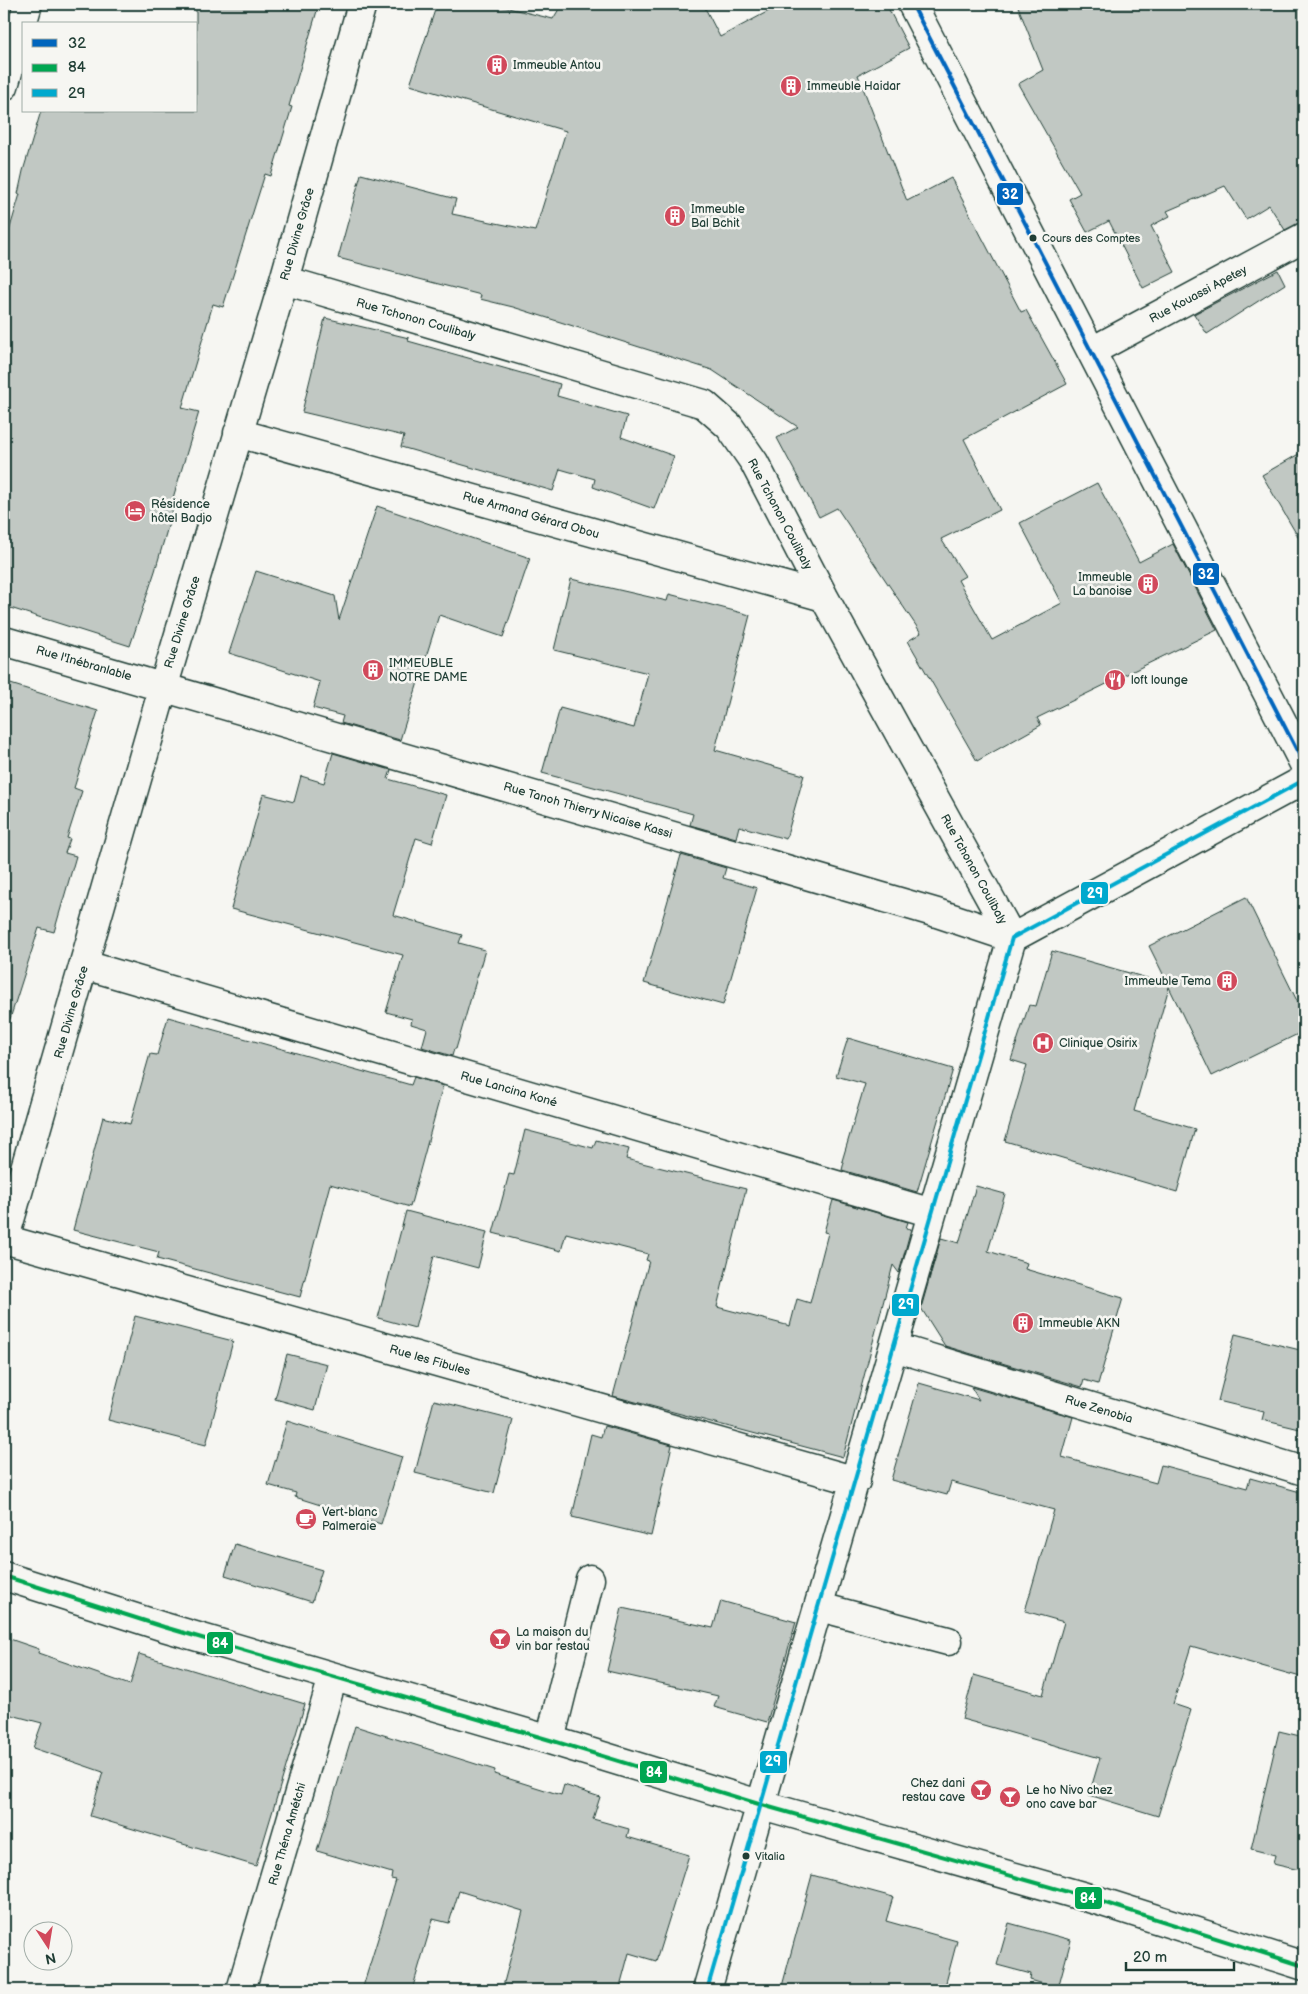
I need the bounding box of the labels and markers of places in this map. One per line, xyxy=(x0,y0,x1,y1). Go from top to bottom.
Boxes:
building icon: Immeuble Antou xyxy=(485,53,509,77)
place label: Immeuble Antou xyxy=(513,58,601,73)
building icon: Immeuble Haidar xyxy=(779,74,803,98)
place label: Immeuble Haidar xyxy=(807,79,901,94)
place label: Immeuble Bal Bchit xyxy=(691,202,745,231)
building icon: Immeuble Bal Bchit xyxy=(663,204,687,228)
place label: Cours des Comptes xyxy=(1042,232,1141,245)
marker: Cours des Comptes xyxy=(1028,233,1038,243)
place label: Résidence hôtel Badjo xyxy=(151,497,212,526)
hotel icon: Résidence hôtel Badjo xyxy=(123,499,147,523)
place label: Immeuble La banoise xyxy=(1072,570,1132,599)
building icon: Immeuble La banoise xyxy=(1136,572,1160,596)
place label: IMMEUBLE NOTRE DAME xyxy=(389,656,468,685)
building icon: IMMEUBLE NOTRE DAME xyxy=(361,658,385,682)
restaurant icon: loft lounge xyxy=(1103,668,1127,692)
place label: loft lounge xyxy=(1131,673,1188,688)
building icon: Immeuble Tema xyxy=(1215,969,1239,993)
place label: Immeuble Tema xyxy=(1125,974,1211,989)
hospital icon: Clinique Osirix xyxy=(1031,1031,1055,1055)
place label: Clinique Osirix xyxy=(1059,1036,1138,1051)
building icon: Immeuble AKN xyxy=(1011,1311,1035,1335)
place label: Immeuble AKN xyxy=(1039,1316,1120,1331)
place label: Vert-blanc Palmeraie xyxy=(322,1505,377,1534)
cafe icon: Vert-blanc Palmeraie xyxy=(294,1507,318,1531)
place label: La maison du vin bar restau xyxy=(515,1625,590,1654)
bar icon: La maison du vin bar restau xyxy=(488,1627,512,1651)
place label: Chez dani restau cave xyxy=(902,1776,965,1805)
bar icon: Chez dani restau cave xyxy=(969,1778,993,1802)
place label: Le ho Nivo chez ono cave bar xyxy=(1026,1783,1113,1812)
bar icon: Le ho Nivo chez ono cave bar xyxy=(998,1785,1022,1809)
place label: Vitalia xyxy=(755,1850,785,1863)
marker: Vitalia xyxy=(741,1851,751,1861)

